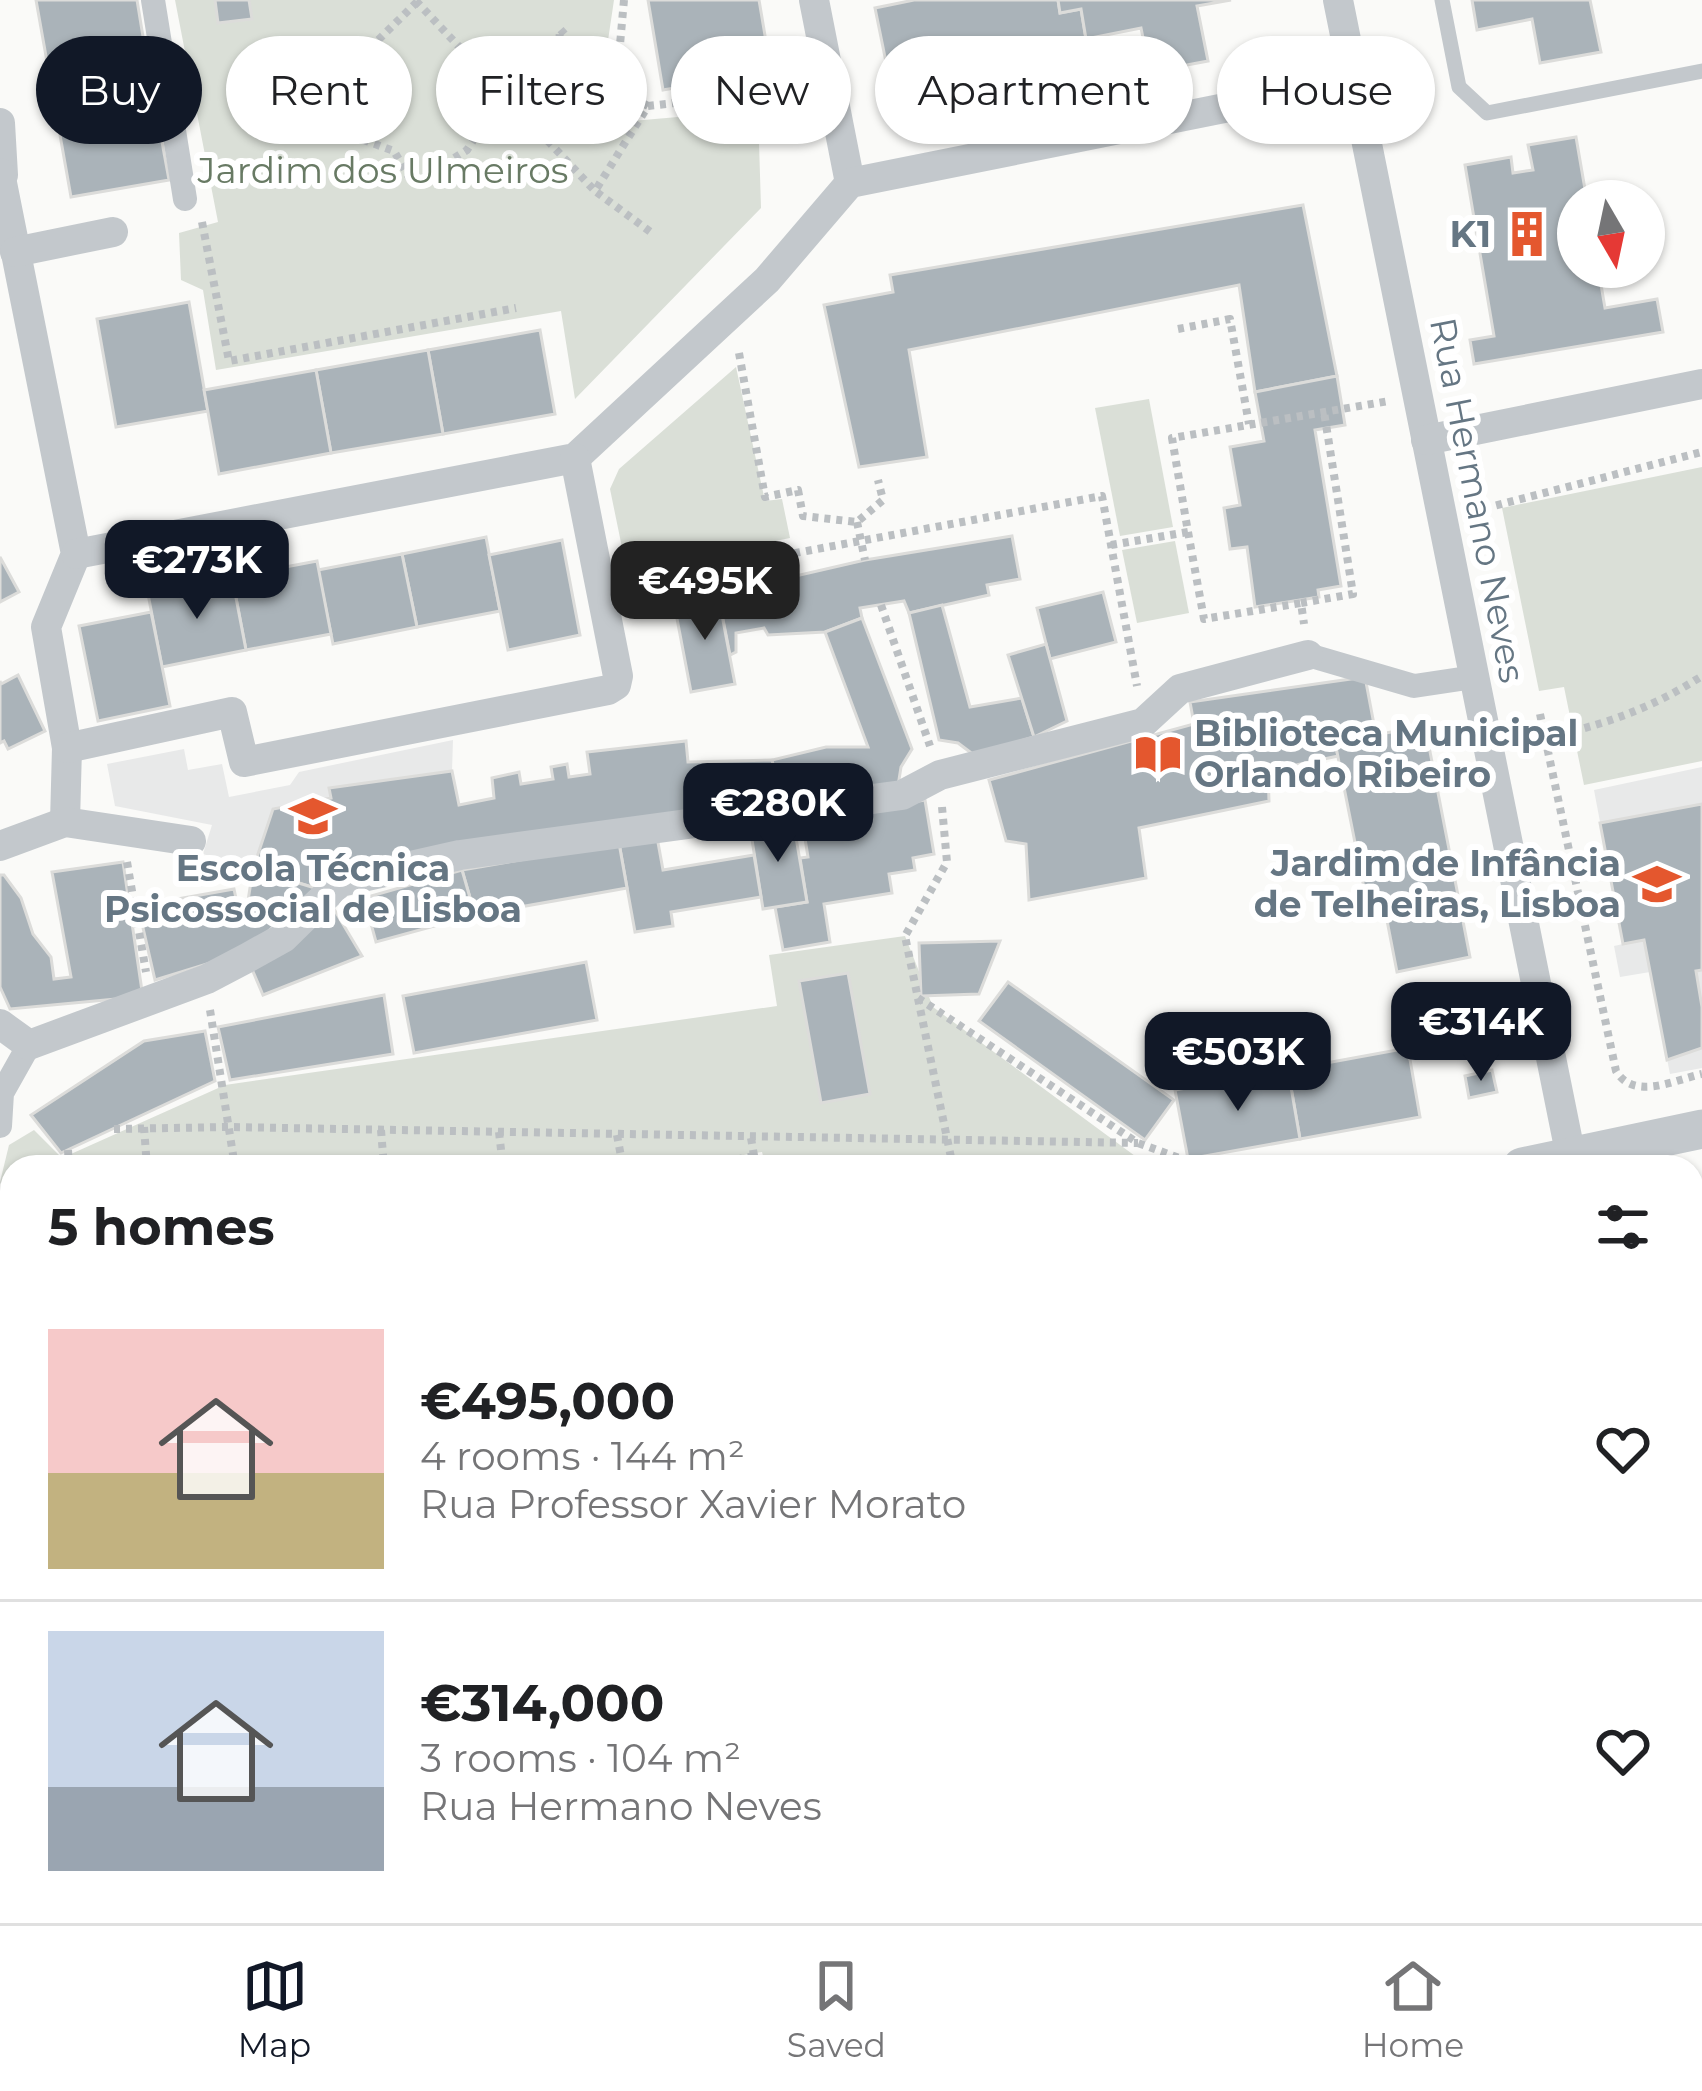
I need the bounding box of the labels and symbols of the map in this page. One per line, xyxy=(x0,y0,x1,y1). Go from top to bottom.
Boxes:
park label: Jardim dos Ulmeiros xyxy=(197,148,568,192)
north arrow xyxy=(1557,180,1665,288)
building icon: K1 xyxy=(1502,209,1552,259)
place label: K1 xyxy=(1450,212,1491,256)
street label: Rua Hermano Neves xyxy=(1421,314,1535,686)
pin: €273K xyxy=(113,520,281,622)
pin: €495K xyxy=(621,541,789,643)
place label: Biblioteca Municipal Orlando Ribeiro xyxy=(1194,711,1578,796)
library icon: Biblioteca Municipal Orlando Ribeiro xyxy=(1133,729,1183,779)
pin: €280K xyxy=(694,763,862,865)
school or university icon: Escola Técnica Psicossocial de Lisboa xyxy=(288,791,338,841)
place label: Jardim de Infância de Telheiras, Lisboa xyxy=(1254,841,1621,926)
place label: Escola Técnica Psicossocial de Lisboa xyxy=(104,846,522,931)
school or university icon: Jardim de Infância de Telheiras, Lisboa xyxy=(1632,859,1682,909)
pin: €314K xyxy=(1397,982,1565,1084)
pin: €503K xyxy=(1154,1012,1322,1114)

